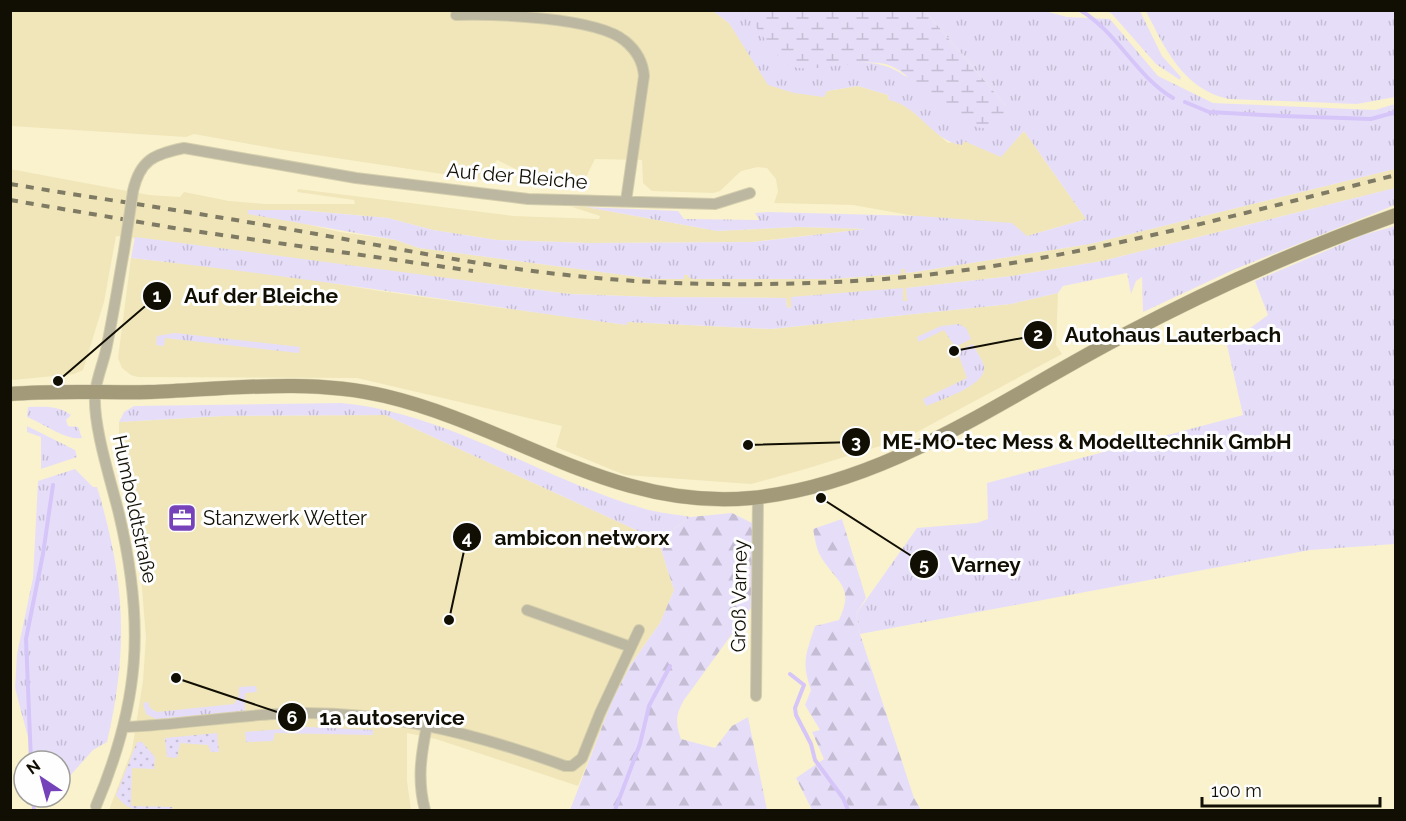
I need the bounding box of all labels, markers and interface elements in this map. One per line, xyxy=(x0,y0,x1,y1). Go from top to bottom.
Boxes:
street label: Auf der Bleiche xyxy=(445,158,589,194)
callout: Auf der Bleiche xyxy=(142,276,351,315)
text: Auf der Bleiche xyxy=(184,283,338,308)
text: 1 xyxy=(153,285,162,306)
callout: Autohaus Lauterbach xyxy=(1023,315,1293,354)
text: Autohaus Lauterbach xyxy=(1065,322,1281,347)
text: 2 xyxy=(1033,324,1043,345)
callout: ME-MO-tec Mess & Modelltechnik GmbH xyxy=(841,423,1304,462)
text: ME-MO-tec Mess & Modelltechnik GmbH xyxy=(882,429,1292,454)
text: 3 xyxy=(851,431,861,452)
street label: Humboldtstraße xyxy=(108,433,162,586)
office icon: Stanzwerk Wetter xyxy=(166,502,198,534)
place label: Stanzwerk Wetter xyxy=(203,506,367,530)
callout: ambicon networx xyxy=(452,518,681,557)
text: ambicon networx xyxy=(495,525,670,550)
text: 4 xyxy=(462,527,472,548)
street label: Groß Varney xyxy=(726,539,752,653)
callout: Varney xyxy=(909,545,1033,584)
text: Varney xyxy=(951,552,1021,577)
text: 5 xyxy=(919,554,929,575)
callout: 1a autoservice xyxy=(277,698,477,737)
text: 1a autoservice xyxy=(319,705,465,730)
text: 6 xyxy=(287,707,298,728)
north arrow xyxy=(12,749,72,809)
text: N xyxy=(23,756,44,779)
scale bar xyxy=(1202,770,1380,808)
text: 100 m xyxy=(1211,780,1262,801)

